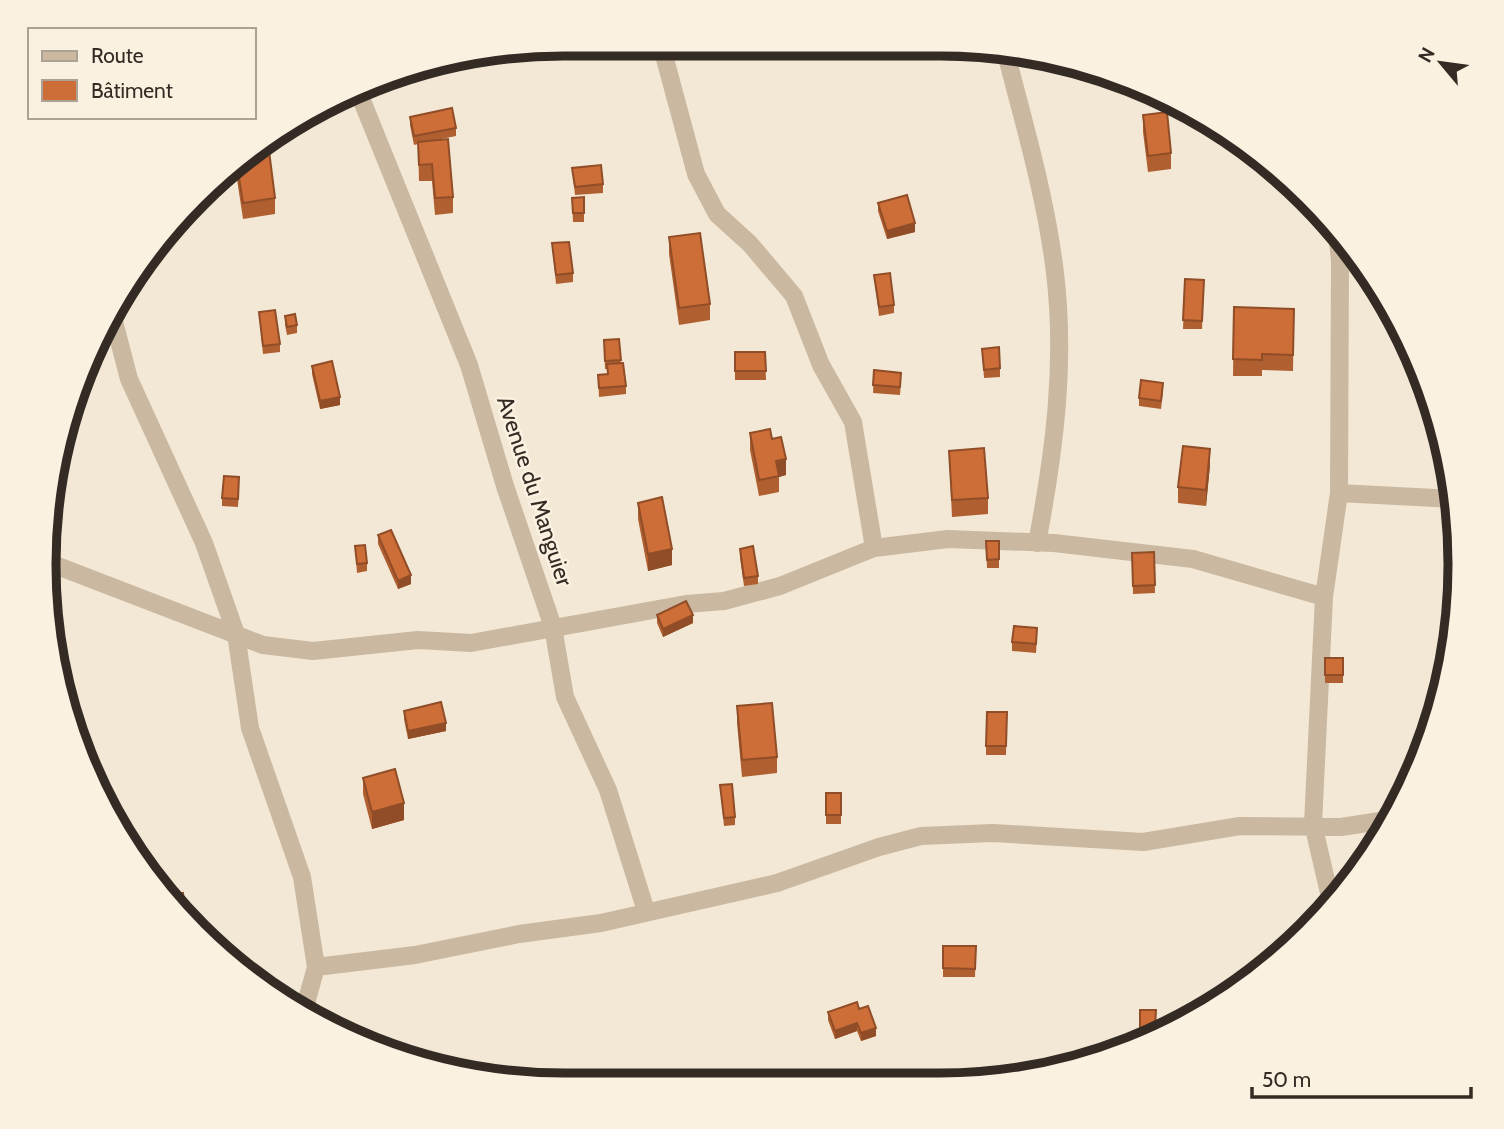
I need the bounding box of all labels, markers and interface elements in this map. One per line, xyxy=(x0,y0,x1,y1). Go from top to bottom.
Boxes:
legend xyxy=(28,28,256,119)
north arrow xyxy=(1406,28,1476,98)
text: Route xyxy=(91,43,144,68)
text: N xyxy=(1413,44,1440,66)
text: Bâtiment xyxy=(91,78,173,103)
street label: Avenue du Manguier xyxy=(491,393,579,590)
scale bar xyxy=(1252,1056,1471,1100)
text: 50 m xyxy=(1262,1067,1311,1092)

